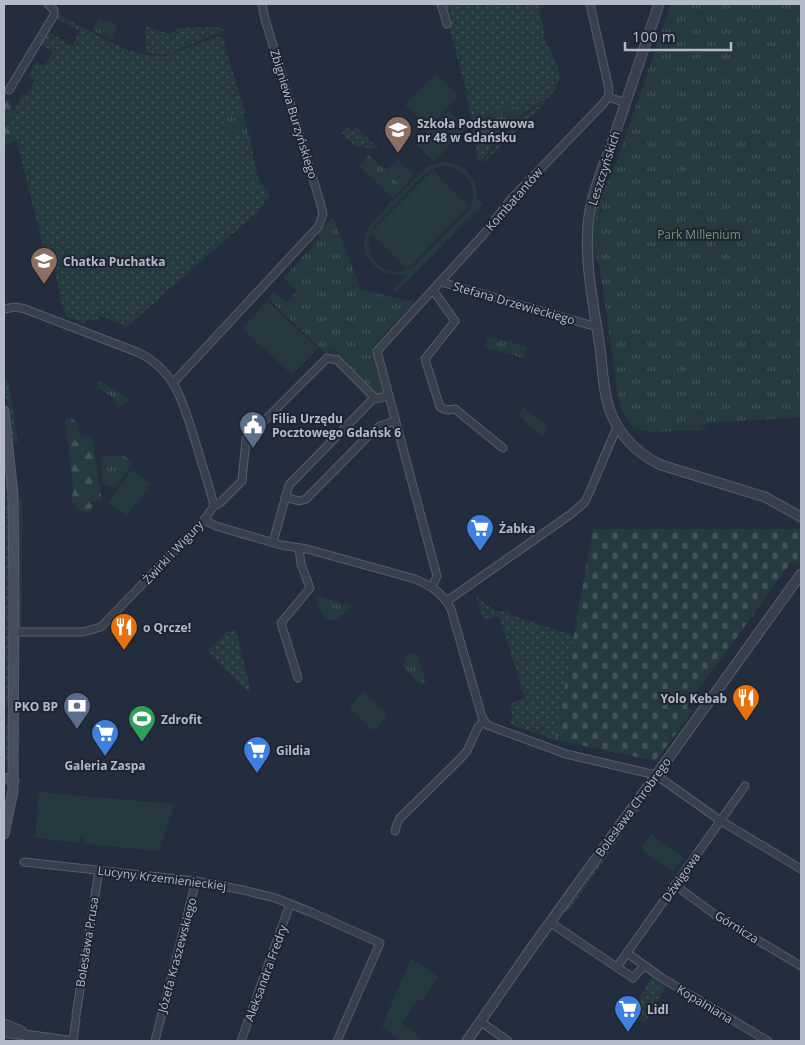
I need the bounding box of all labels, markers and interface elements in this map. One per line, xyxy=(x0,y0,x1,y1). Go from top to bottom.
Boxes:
scale bar xyxy=(625,20,731,52)
text: 100 m xyxy=(632,26,676,46)
street label: Zbigniewa Burzyńskiego xyxy=(266,47,322,181)
school or university icon: Szkoła Podstawowa nr 48 w Gdańsku xyxy=(383,115,413,154)
place label: Szkoła Podstawowa nr 48 w Gdańsku xyxy=(417,115,535,146)
street label: Leszczyńskich xyxy=(584,129,624,207)
street label: Kombatantów xyxy=(482,163,547,234)
park label: Park Millenium xyxy=(657,226,741,243)
school or university icon: Chatka Puchatka xyxy=(29,246,59,285)
place label: Chatka Puchatka xyxy=(63,253,165,270)
street label: Stefana Drzewieckiego xyxy=(451,277,577,329)
public building icon: Filia Urzędu Pocztowego Gdańsk 6 xyxy=(238,410,268,449)
place label: Filia Urzędu Pocztowego Gdańsk 6 xyxy=(272,410,401,441)
supermarket icon: Żabka xyxy=(465,513,495,552)
street label: Żwirki i Wigury xyxy=(139,516,208,588)
place label: Żabka xyxy=(499,520,535,537)
restaurant icon: o Qrcze! xyxy=(109,612,139,651)
place label: o Qrcze! xyxy=(143,619,191,636)
restaurant icon: Yolo Kebab xyxy=(731,683,761,722)
place label: Yolo Kebab xyxy=(660,690,727,707)
bank icon: PKO BP xyxy=(62,691,92,730)
place label: PKO BP xyxy=(14,698,58,715)
sports icon: Zdrofit xyxy=(127,704,157,743)
place label: Zdrofit xyxy=(161,711,202,728)
supermarket icon: Galeria Zaspa xyxy=(90,718,120,757)
supermarket icon: Gildia xyxy=(242,735,272,774)
place label: Gildia xyxy=(276,742,311,759)
street label: Bolesława Chrobrego xyxy=(591,754,675,860)
place label: Galeria Zaspa xyxy=(64,757,146,774)
street label: Dźwigowa xyxy=(658,849,704,905)
street label: Lucyny Krzemienieckiej xyxy=(97,862,227,894)
street label: Bolesława Prusa xyxy=(71,896,103,988)
street label: Józefa Kraszewskiego xyxy=(153,896,201,1015)
street label: Górnicza xyxy=(712,907,762,947)
street label: Aleksandra Fredry xyxy=(241,921,292,1024)
street label: Kopalniana xyxy=(674,981,736,1027)
supermarket icon: Lidl xyxy=(613,994,643,1033)
place label: Lidl xyxy=(647,1001,669,1018)

